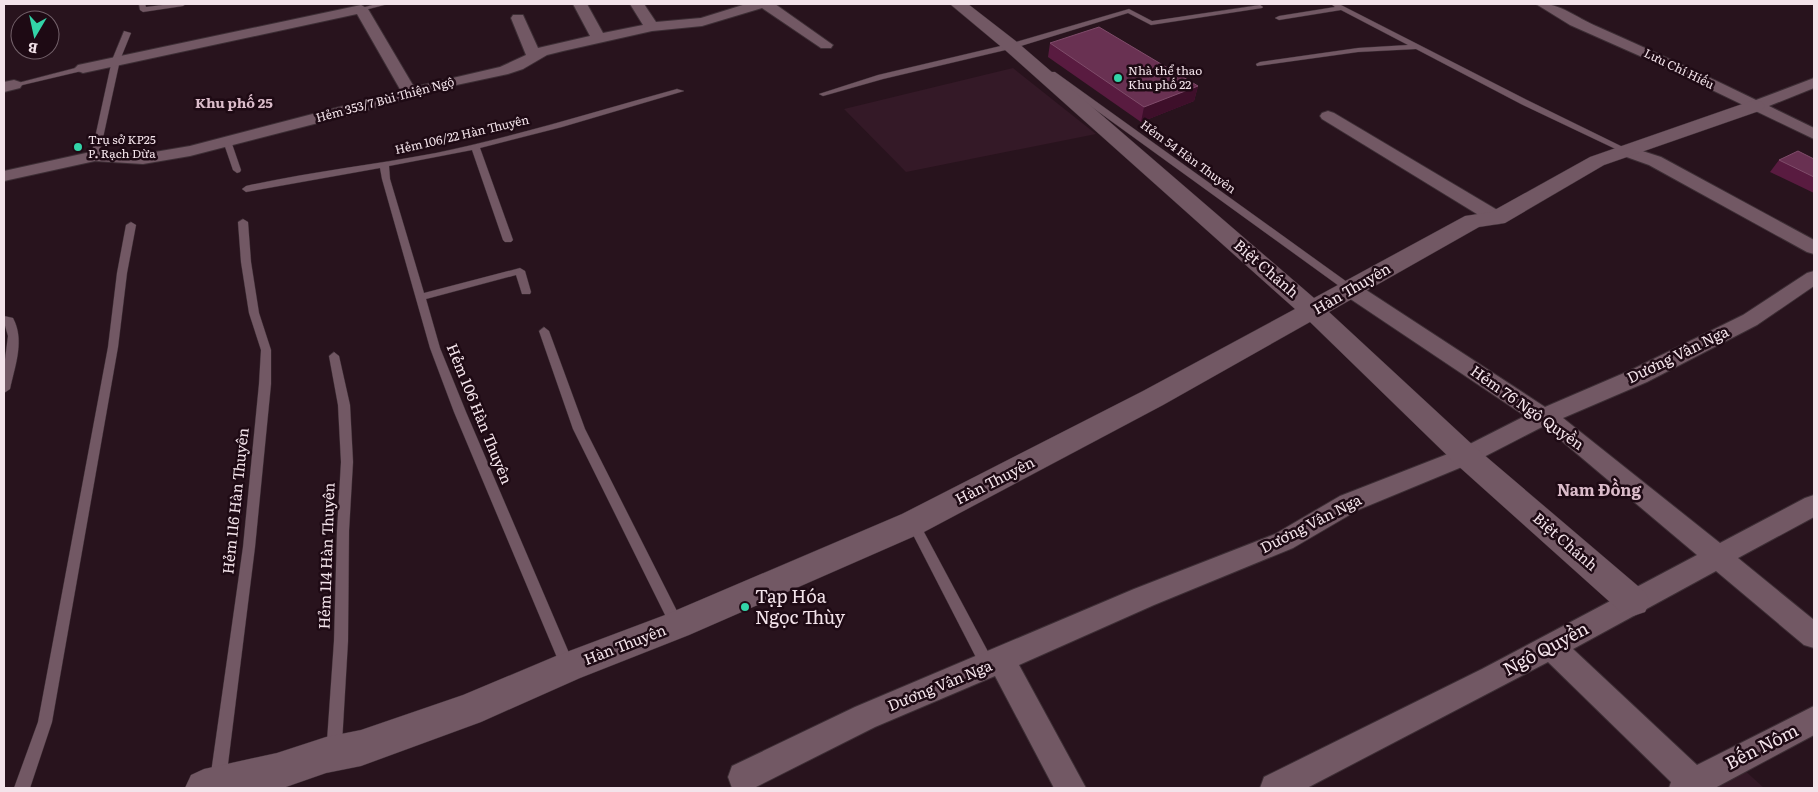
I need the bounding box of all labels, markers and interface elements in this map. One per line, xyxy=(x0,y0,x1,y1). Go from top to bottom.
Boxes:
north arrow xyxy=(10,10,60,60)
text: B xyxy=(26,38,39,59)
street label: Lưu Chí Hiếu xyxy=(1641,43,1718,93)
place label: Nhà thể thao Khu phố 22 xyxy=(1128,61,1202,93)
street label: Hẻm 353/7 Bùi Thiện Ngộ xyxy=(314,72,456,126)
marker: Nhà thể thao Khu phố 22 xyxy=(1112,72,1124,84)
district label: Khu phố 25 xyxy=(195,92,273,112)
street label: Hẻm 106/22 Hàn Thuyên xyxy=(393,110,531,158)
street label: Hẻm 54 Hàn Thuyên xyxy=(1137,115,1240,197)
place label: Trụ sở KP25 P. Rạch Dừa xyxy=(88,130,156,162)
marker: Trụ sở KP25 P. Rạch Dừa xyxy=(72,141,84,153)
street label: Biệt Chánh xyxy=(1229,233,1305,303)
street label: Hàn Thuyên xyxy=(1308,256,1395,319)
street label: Dương Vân Nga xyxy=(1622,319,1733,388)
street label: Hẻm 106 Hàn Thuyên xyxy=(442,340,519,487)
street label: Hẻm 76 Ngô Quyền xyxy=(1466,359,1590,455)
street label: Hẻm 116 Hàn Thuyên xyxy=(215,426,254,575)
street label: Hàn Thuyên xyxy=(951,450,1038,510)
district label: Nam Đồng xyxy=(1557,477,1641,501)
street label: Hẻm 114 Hàn Thuyên xyxy=(311,482,340,630)
street label: Dương Vân Nga xyxy=(1256,487,1366,558)
street label: Biệt Chánh xyxy=(1528,506,1604,576)
place label: Tạp Hóa Ngọc Thùy xyxy=(755,582,846,630)
marker: Tạp Hóa Ngọc Thùy xyxy=(739,601,751,613)
street label: Ngô Quyền xyxy=(1498,614,1593,682)
street label: Hàn Thuyên xyxy=(580,617,669,670)
street label: Dương Vân Nga xyxy=(884,653,996,716)
street label: Bến Nôm xyxy=(1720,716,1802,776)

